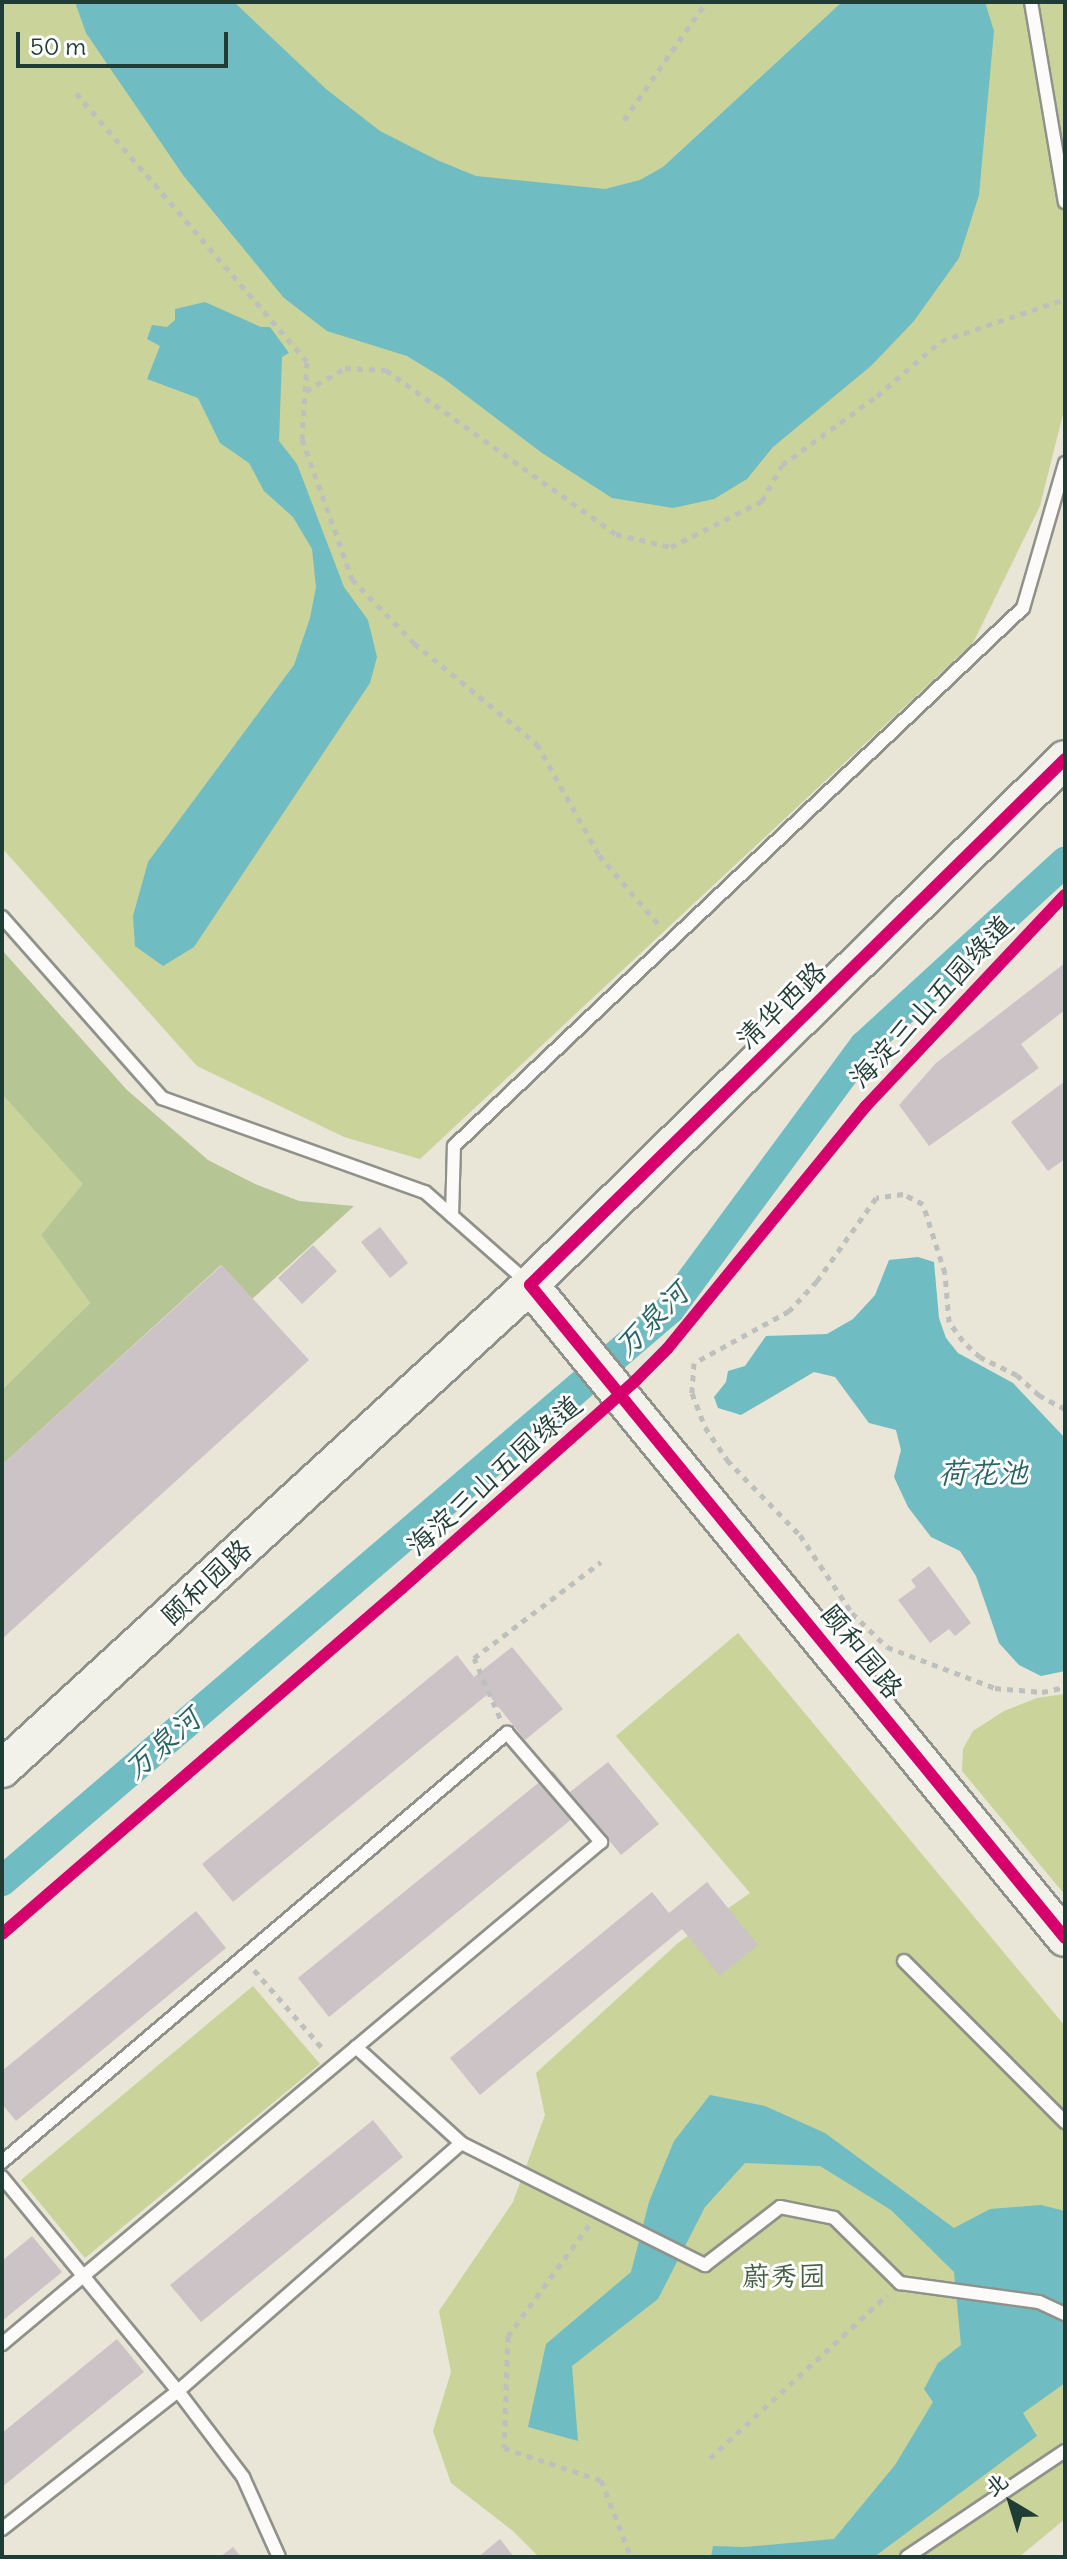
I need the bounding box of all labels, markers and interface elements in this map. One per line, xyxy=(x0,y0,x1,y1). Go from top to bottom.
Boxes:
scale bar xyxy=(20,16,232,66)
text: 50 m xyxy=(30,31,86,61)
street label: 海淀三山五园绿道 xyxy=(842,908,1020,1094)
street label: 清华西路 xyxy=(729,954,833,1056)
water label: 万泉河 xyxy=(606,1274,696,1364)
street label: 海淀三山五园绿道 xyxy=(400,1388,588,1562)
water label: 荷花池 xyxy=(938,1454,1028,1490)
street label: 颐和园路 xyxy=(154,1532,258,1632)
street label: 颐和园路 xyxy=(814,1597,910,1705)
water label: 万泉河 xyxy=(116,1700,208,1786)
park label: 蔚秀园 xyxy=(742,2259,826,2293)
north arrow xyxy=(971,2463,1051,2543)
text: 北 xyxy=(979,2466,1014,2502)

